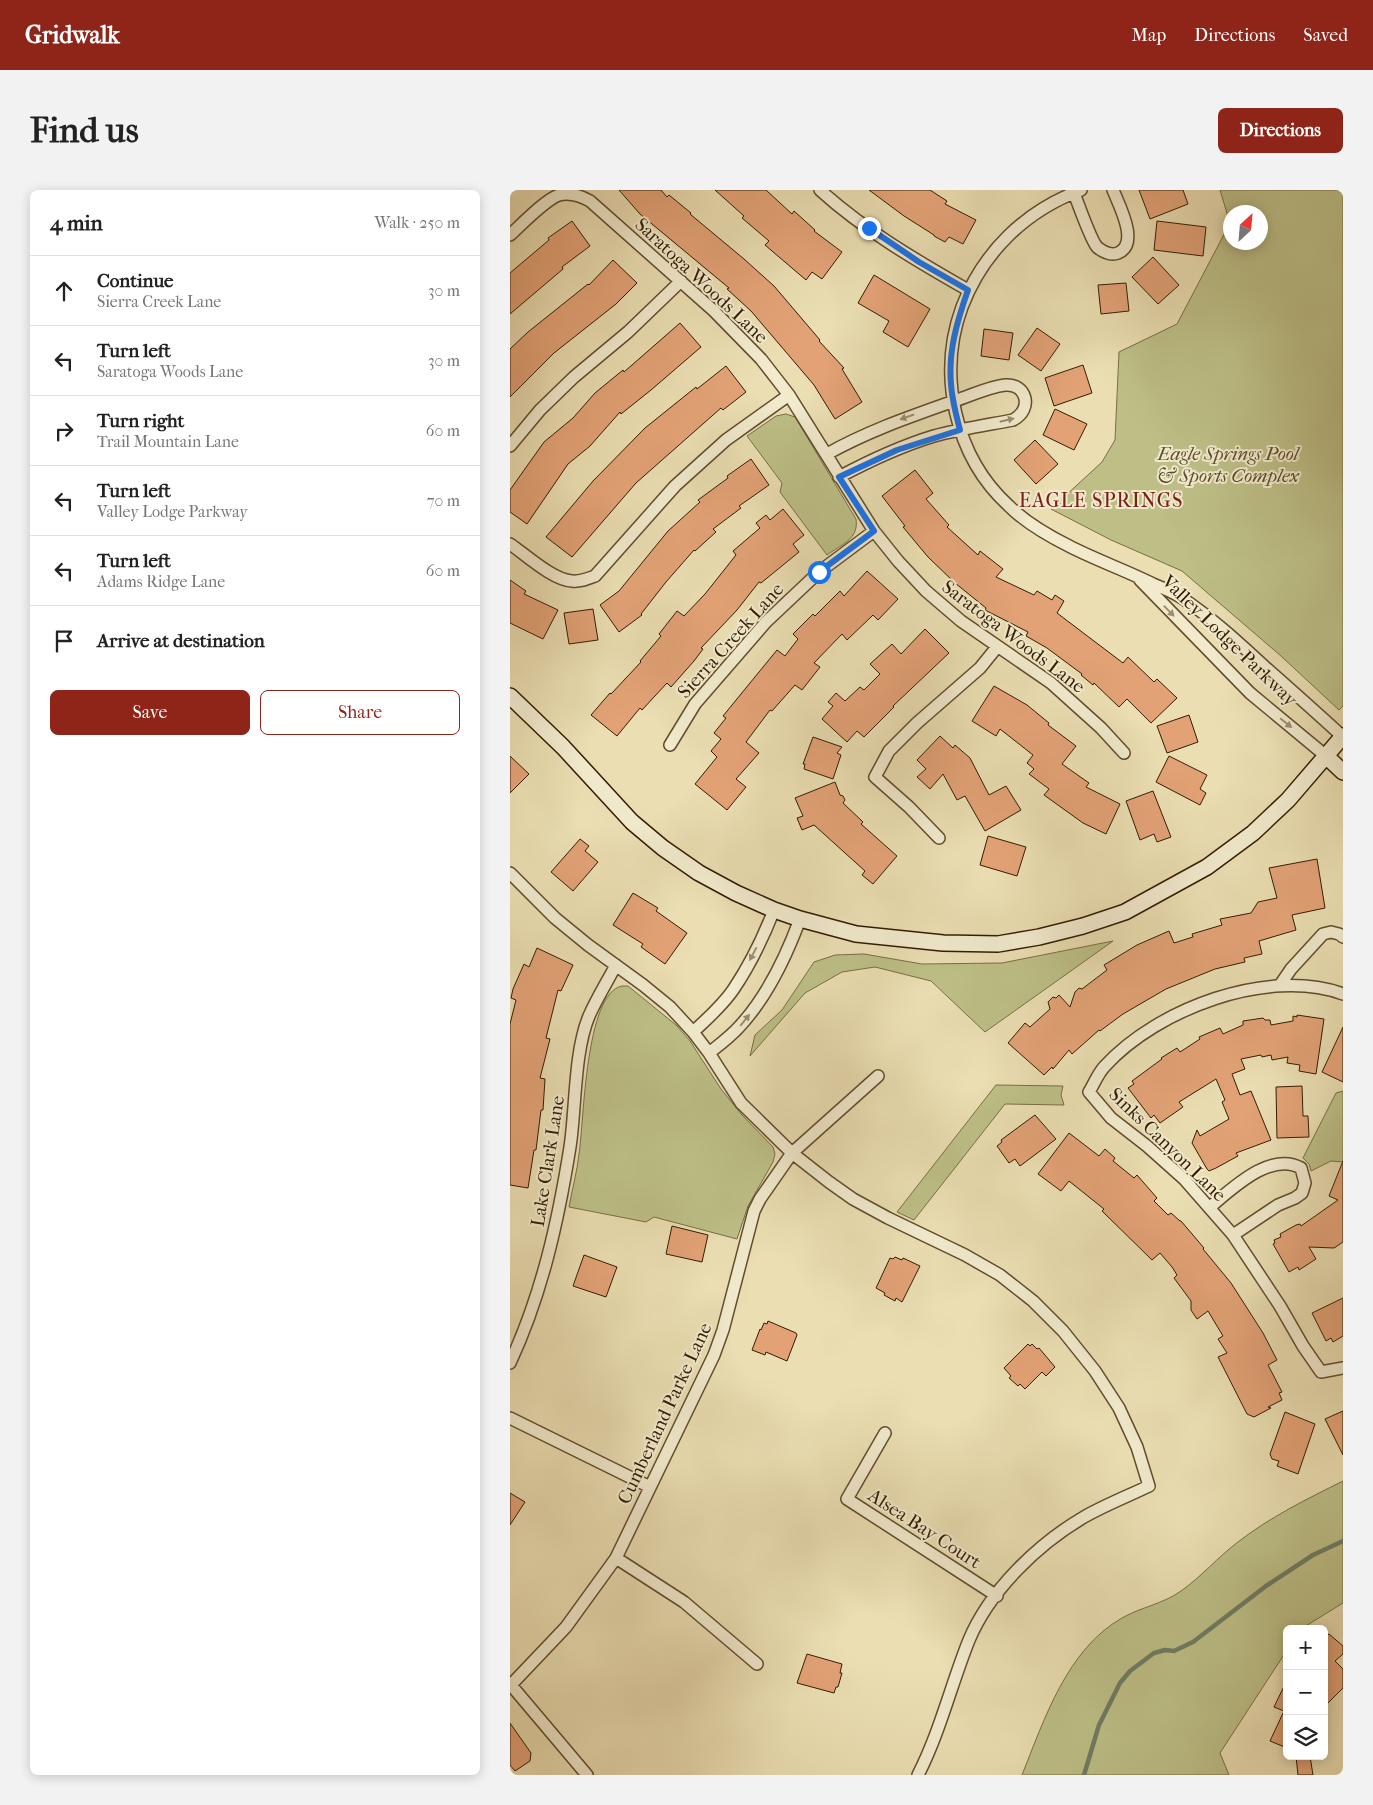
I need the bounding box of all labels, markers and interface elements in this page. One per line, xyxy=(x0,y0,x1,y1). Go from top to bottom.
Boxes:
text: Gridwalk xyxy=(25,21,120,49)
text: Map xyxy=(1132,25,1166,46)
text: Directions xyxy=(1194,25,1275,46)
text: Saved xyxy=(1303,25,1348,46)
button: Directions xyxy=(1218,108,1343,153)
text: Find us xyxy=(30,110,139,151)
north arrow xyxy=(1223,205,1268,250)
text: 4 min xyxy=(50,211,103,235)
text: Walk · 250 m xyxy=(375,213,460,232)
street label: Saratoga Woods Lane xyxy=(630,213,772,348)
route end xyxy=(858,217,881,240)
text: Continue xyxy=(97,270,173,292)
icon: ahead xyxy=(50,277,78,305)
text: 30 m xyxy=(428,281,460,300)
text: Sierra Creek Lane xyxy=(97,292,221,311)
text: Turn left xyxy=(97,340,171,362)
icon: left xyxy=(50,347,78,375)
text: 30 m xyxy=(428,351,460,370)
text: Saratoga Woods Lane xyxy=(97,362,243,381)
text: Turn right xyxy=(97,410,184,432)
one-way arrow xyxy=(900,414,915,421)
one-way arrow xyxy=(1000,416,1015,424)
icon: right xyxy=(50,417,78,445)
text: 60 m xyxy=(426,421,460,440)
text: Trail Mountain Lane xyxy=(97,432,239,451)
park label: Eagle Springs Pool & Sports Complex xyxy=(1157,443,1301,487)
text: Turn left xyxy=(97,480,171,502)
icon: left xyxy=(50,487,78,515)
district label: EAGLE SPRINGS xyxy=(1019,489,1183,512)
text: 70 m xyxy=(427,491,460,510)
text: Valley Lodge Parkway xyxy=(97,502,248,521)
text: Turn left xyxy=(97,550,171,572)
icon: left xyxy=(50,557,78,585)
text: 60 m xyxy=(426,561,460,580)
route start xyxy=(808,561,831,584)
street label: Valley Lodge Parkway xyxy=(1157,570,1302,711)
text: Adams Ridge Lane xyxy=(97,572,225,591)
street label: Saratoga Woods Lane xyxy=(937,576,1089,698)
street label: Sierra Creek Lane xyxy=(673,578,788,703)
one-way arrow xyxy=(1162,604,1174,616)
icon: arrive xyxy=(50,627,78,655)
text: Arrive at destination xyxy=(97,630,265,652)
button: Save xyxy=(50,690,250,735)
button: Share xyxy=(260,690,460,735)
one-way arrow xyxy=(1279,717,1292,728)
one-way arrow xyxy=(749,947,757,962)
one-way arrow xyxy=(739,1014,750,1027)
street label: Sinks Canyon Lane xyxy=(1104,1083,1230,1206)
street label: Lake Clark Lane xyxy=(527,1094,569,1228)
street label: Cumberland Parke Lane xyxy=(613,1319,717,1508)
street label: Alsea Bay Court xyxy=(863,1484,985,1574)
map controls xyxy=(1283,1625,1328,1760)
button: + xyxy=(1283,1625,1328,1670)
button: − xyxy=(1283,1670,1328,1715)
button: layers xyxy=(1283,1715,1328,1760)

